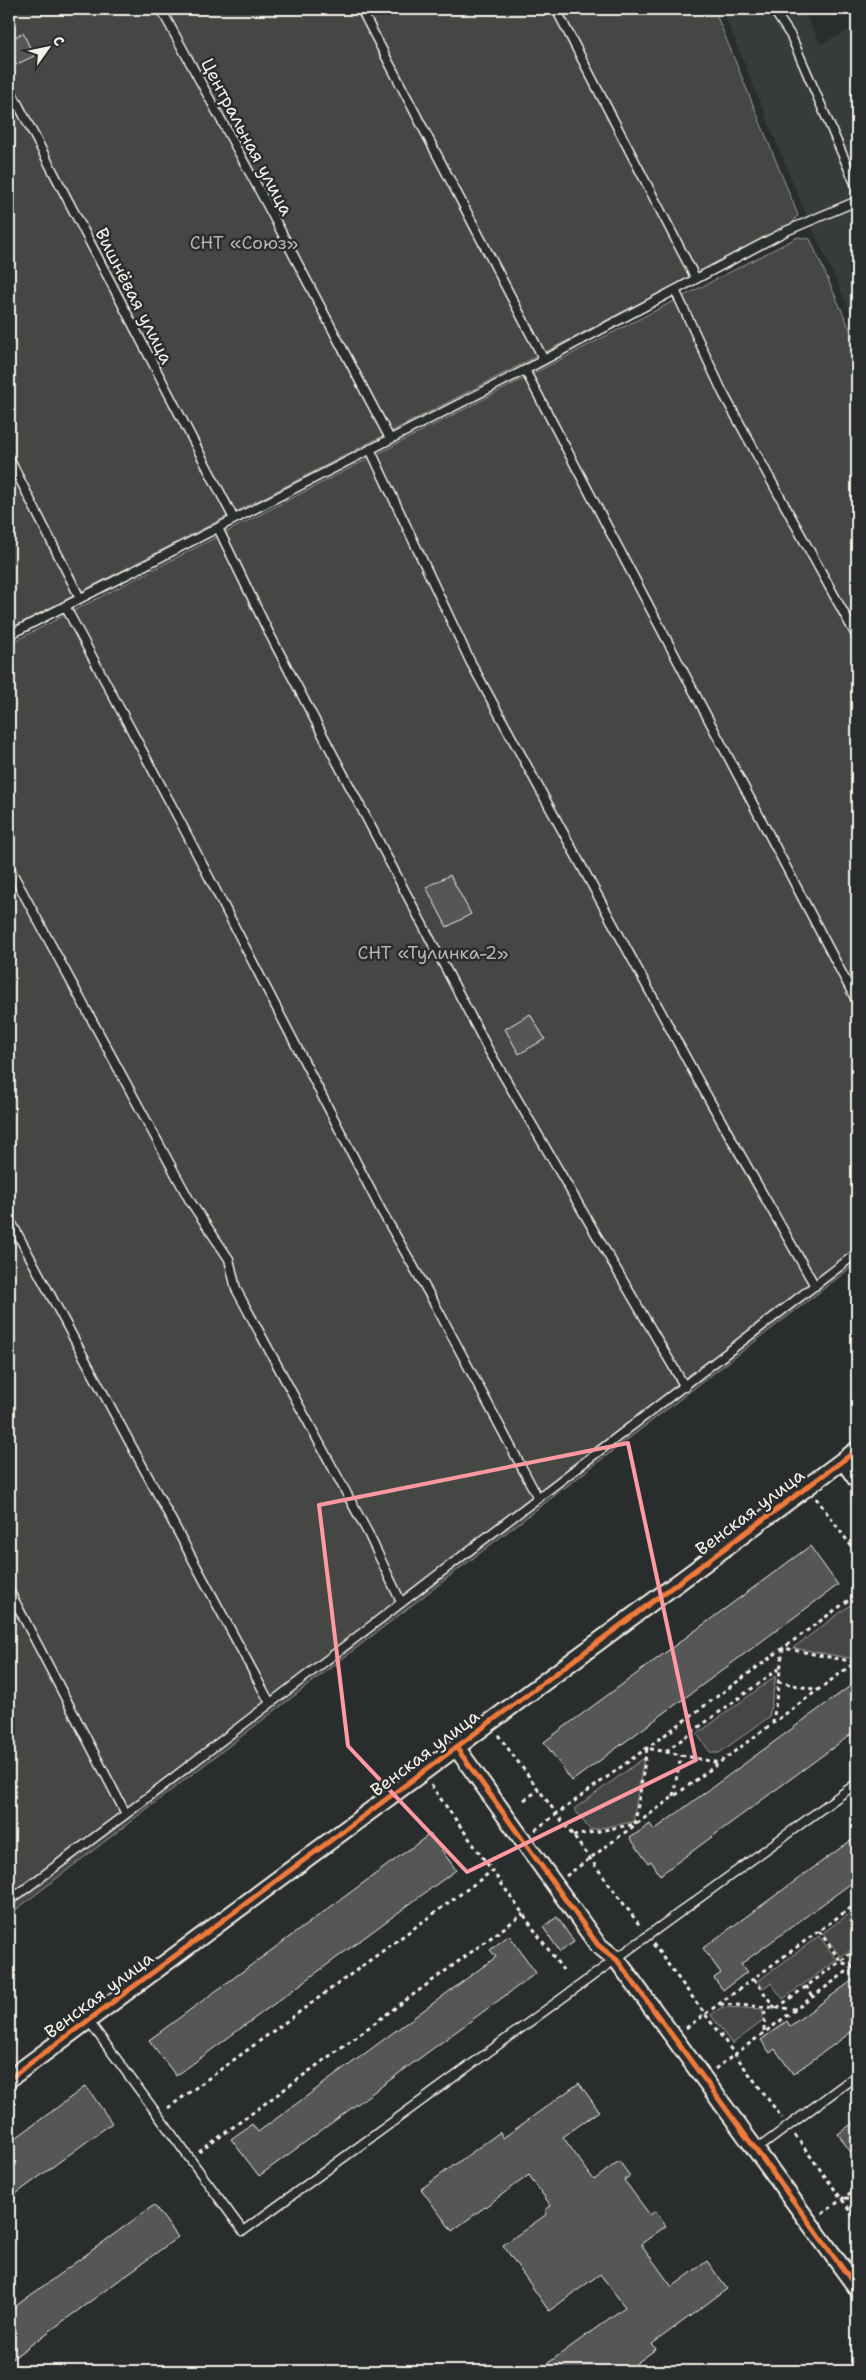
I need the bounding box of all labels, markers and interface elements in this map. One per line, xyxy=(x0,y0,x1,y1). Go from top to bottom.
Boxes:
north arrow xyxy=(22,22,72,72)
text: С xyxy=(49,32,69,49)
street label: Центральная улица xyxy=(195,54,299,220)
street label: Вишнёвая улица xyxy=(89,224,179,368)
park label: СНТ «Союз» xyxy=(190,231,298,255)
park label: СНТ «Тулинка-2» xyxy=(358,941,508,965)
street label: Венская улица xyxy=(691,1463,809,1561)
street label: Венская улица xyxy=(366,1704,484,1802)
street label: Венская улица xyxy=(40,1946,158,2044)

